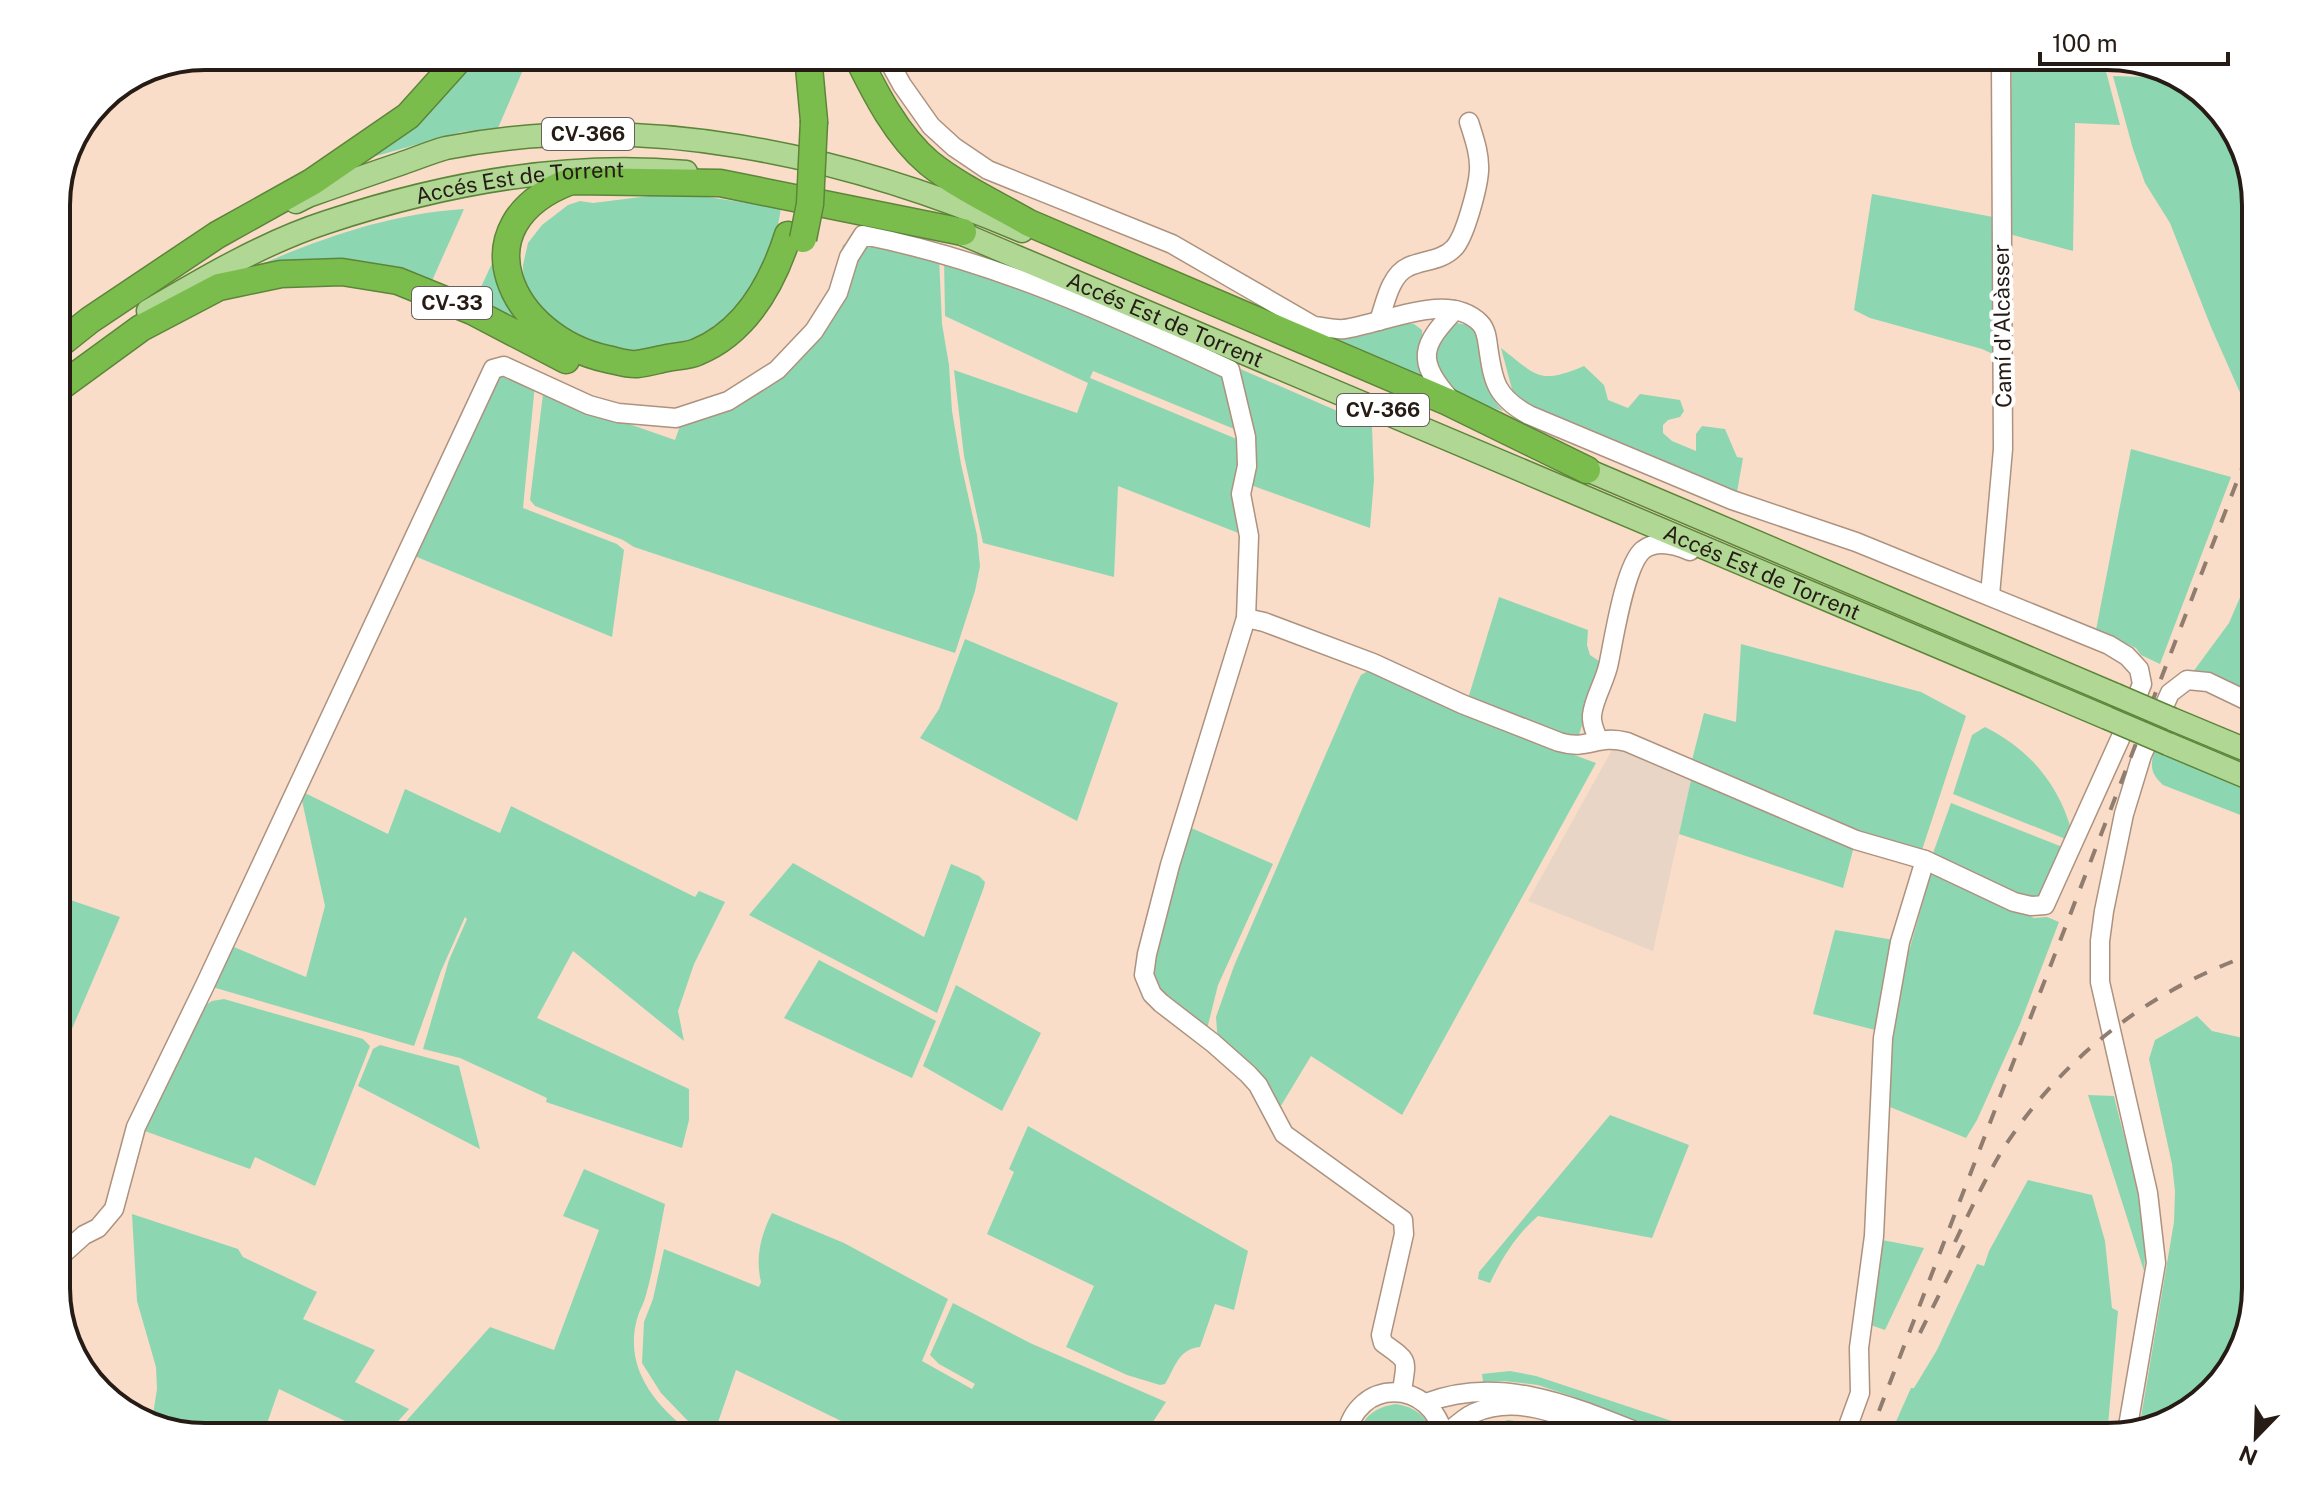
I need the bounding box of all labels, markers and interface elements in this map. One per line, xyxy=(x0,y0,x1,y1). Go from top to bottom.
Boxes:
scale bar xyxy=(2040,16,2228,66)
text: 100 m xyxy=(2052,29,2118,57)
road number: CV-366 xyxy=(542,118,634,150)
street label: Accés Est de Torrent xyxy=(413,156,624,209)
street label: Camí d'Alcàsser xyxy=(1988,244,2016,408)
street label: Accés Est de Torrent xyxy=(1063,267,1267,373)
road number: CV-33 xyxy=(412,287,492,319)
road number: CV-366 xyxy=(1337,394,1429,426)
street label: Accés Est de Torrent xyxy=(1660,519,1864,625)
north arrow xyxy=(2216,1397,2296,1477)
text: N xyxy=(2235,1440,2261,1471)

